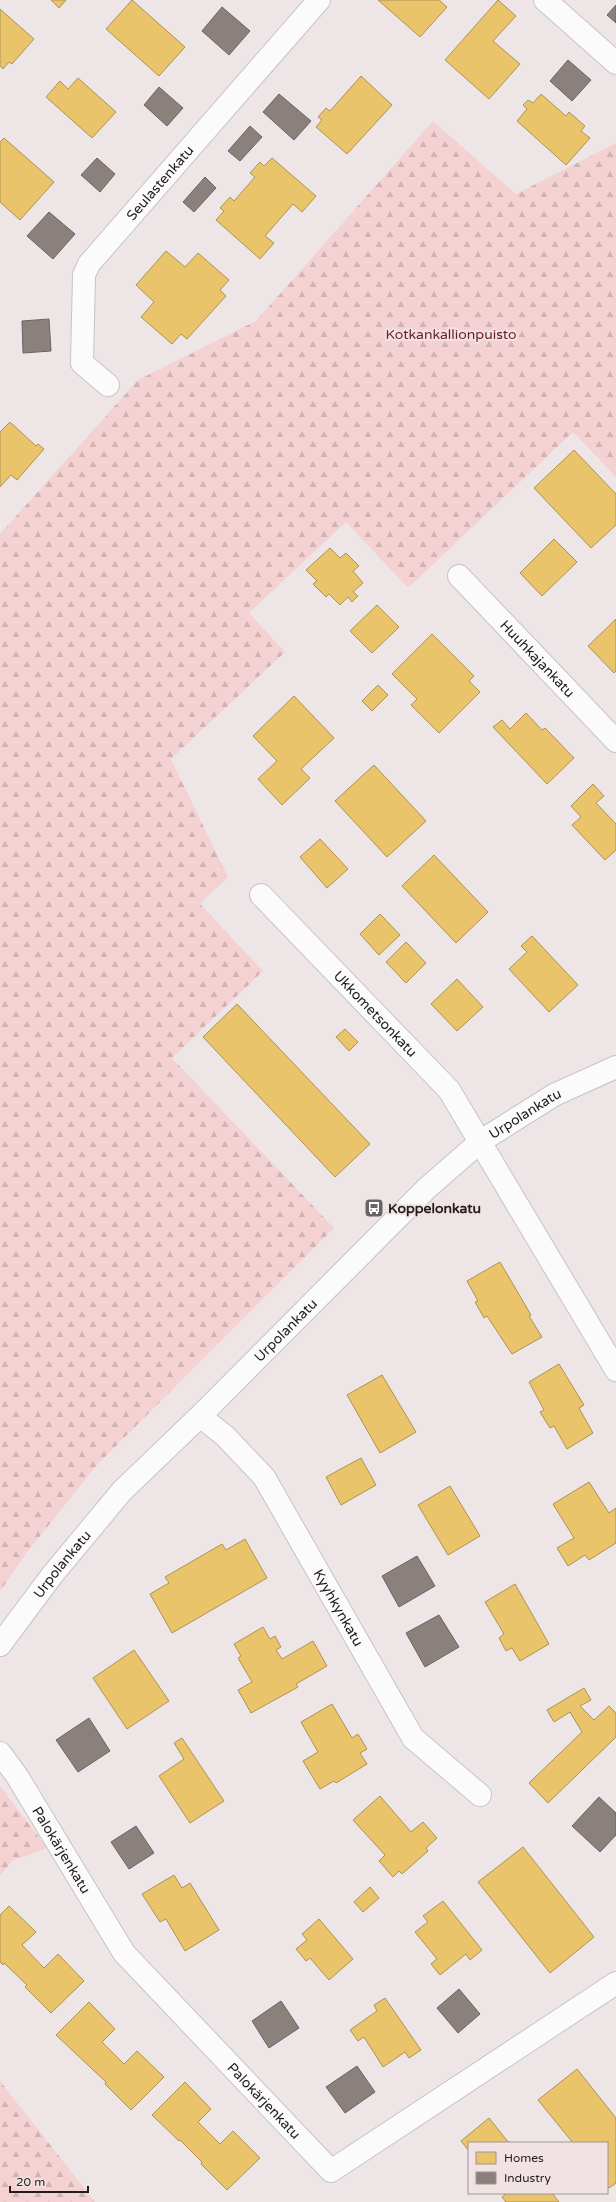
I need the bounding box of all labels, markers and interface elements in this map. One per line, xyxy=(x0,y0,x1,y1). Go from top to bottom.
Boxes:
street label: Seulastenkatu xyxy=(123,142,197,224)
park label: Kotkankallionpuisto xyxy=(385,326,517,343)
street label: Huuhkajankatu xyxy=(496,617,578,701)
street label: Ukkometsonkatu xyxy=(330,968,421,1061)
street label: Urpolankatu xyxy=(486,1085,564,1143)
bus stop icon: Koppelonkatu xyxy=(363,1197,385,1219)
place label: Koppelonkatu xyxy=(388,1200,481,1217)
street label: Urpolankatu xyxy=(251,1295,321,1366)
street label: Urpolankatu xyxy=(30,1527,95,1602)
street label: Kyyhkynkatu xyxy=(309,1566,367,1649)
street label: Palokärjenkatu xyxy=(28,1804,94,1897)
street label: Palokärjenkatu xyxy=(224,2059,304,2143)
legend xyxy=(468,2142,608,2194)
text: Homes xyxy=(504,2151,544,2165)
scale bar xyxy=(10,2168,88,2194)
text: Industry xyxy=(504,2171,551,2185)
text: 20 m xyxy=(16,2175,45,2189)

